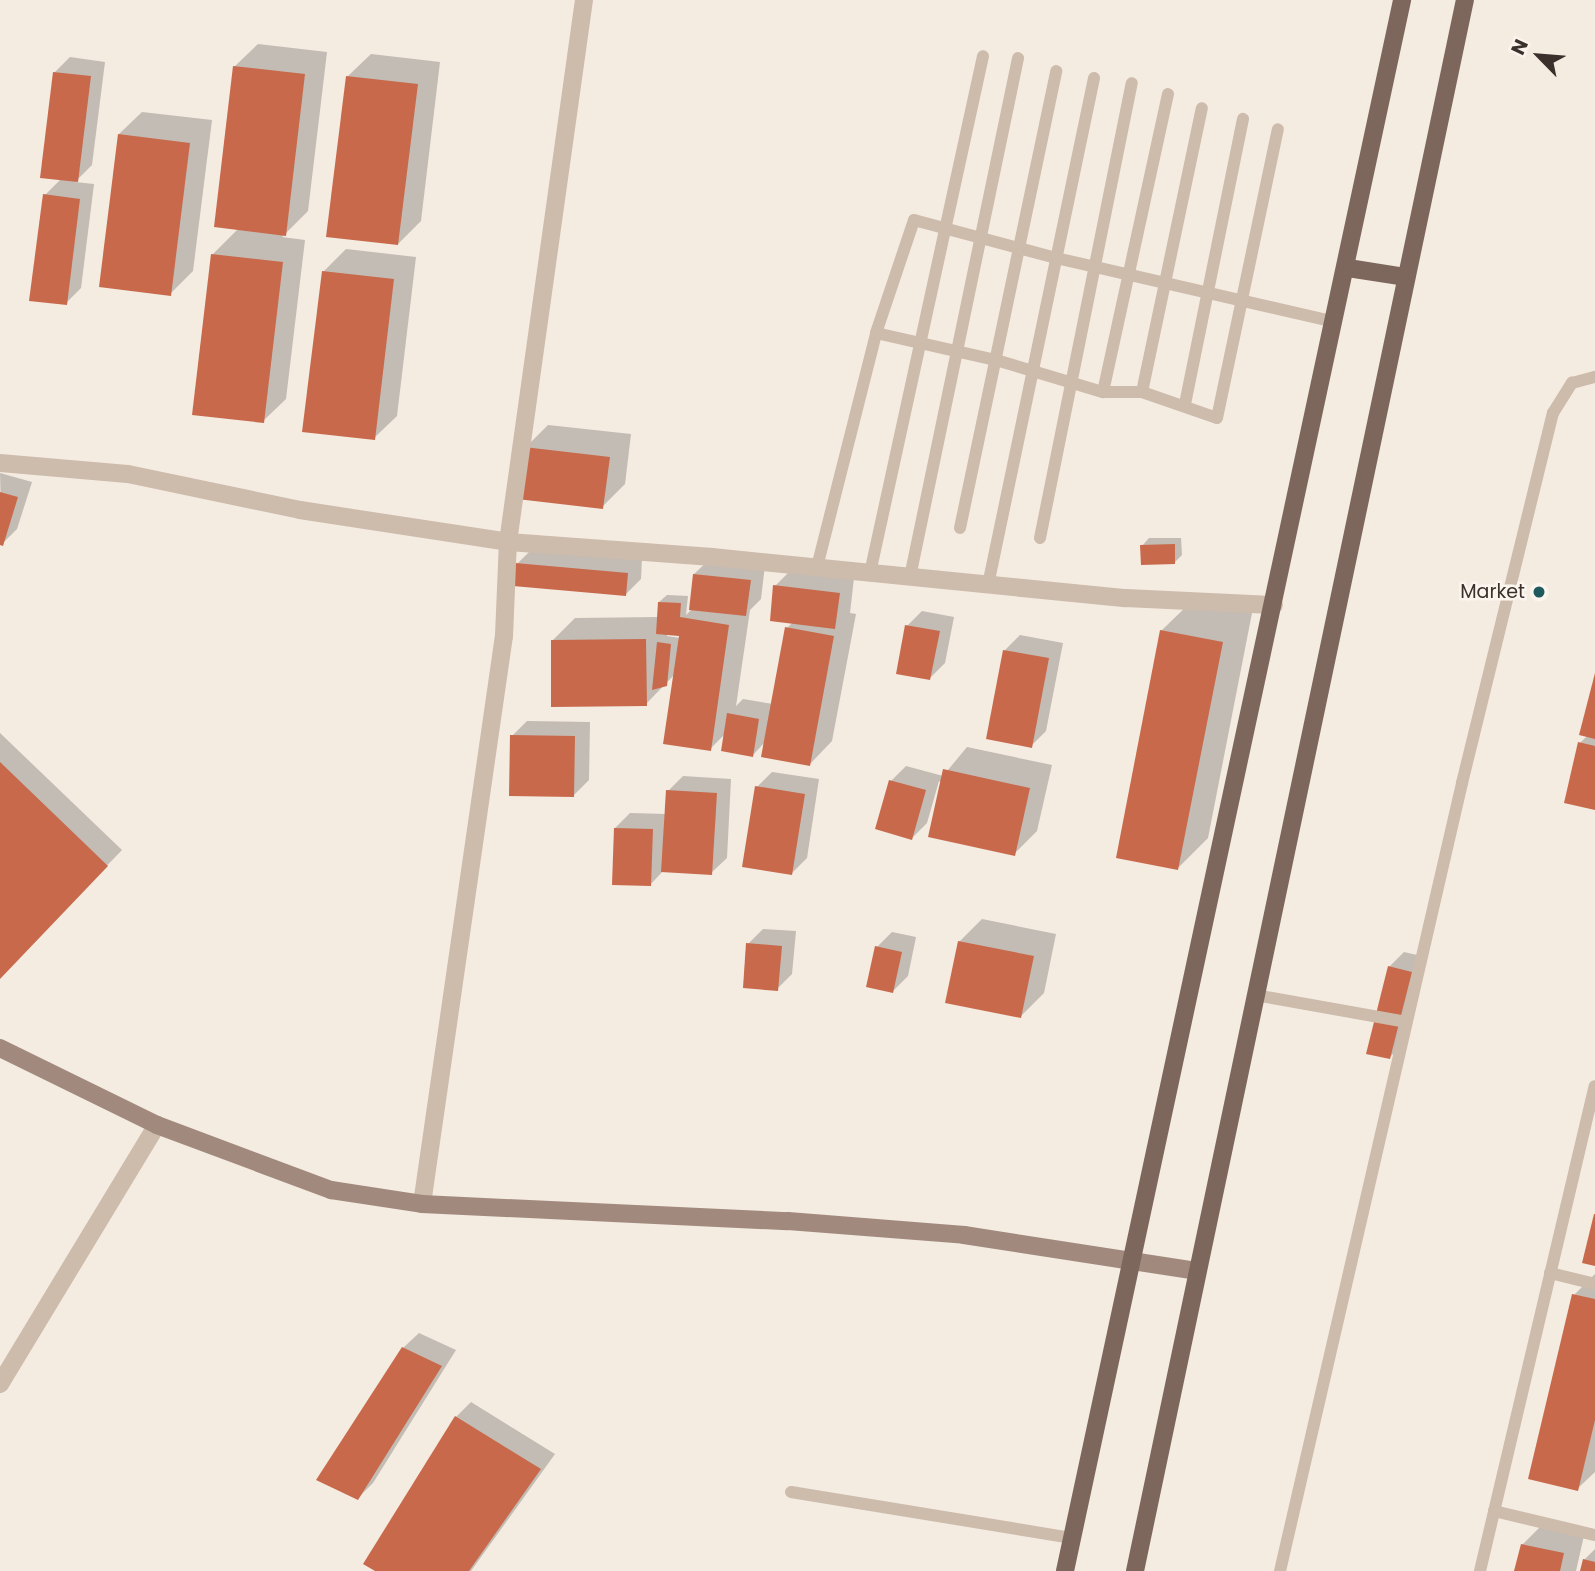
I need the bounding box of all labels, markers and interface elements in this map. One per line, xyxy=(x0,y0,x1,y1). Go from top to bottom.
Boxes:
north arrow xyxy=(1504,21,1574,91)
text: N xyxy=(1504,35,1535,59)
place label: Market xyxy=(1460,581,1525,603)
marker: Market xyxy=(1531,584,1547,600)

